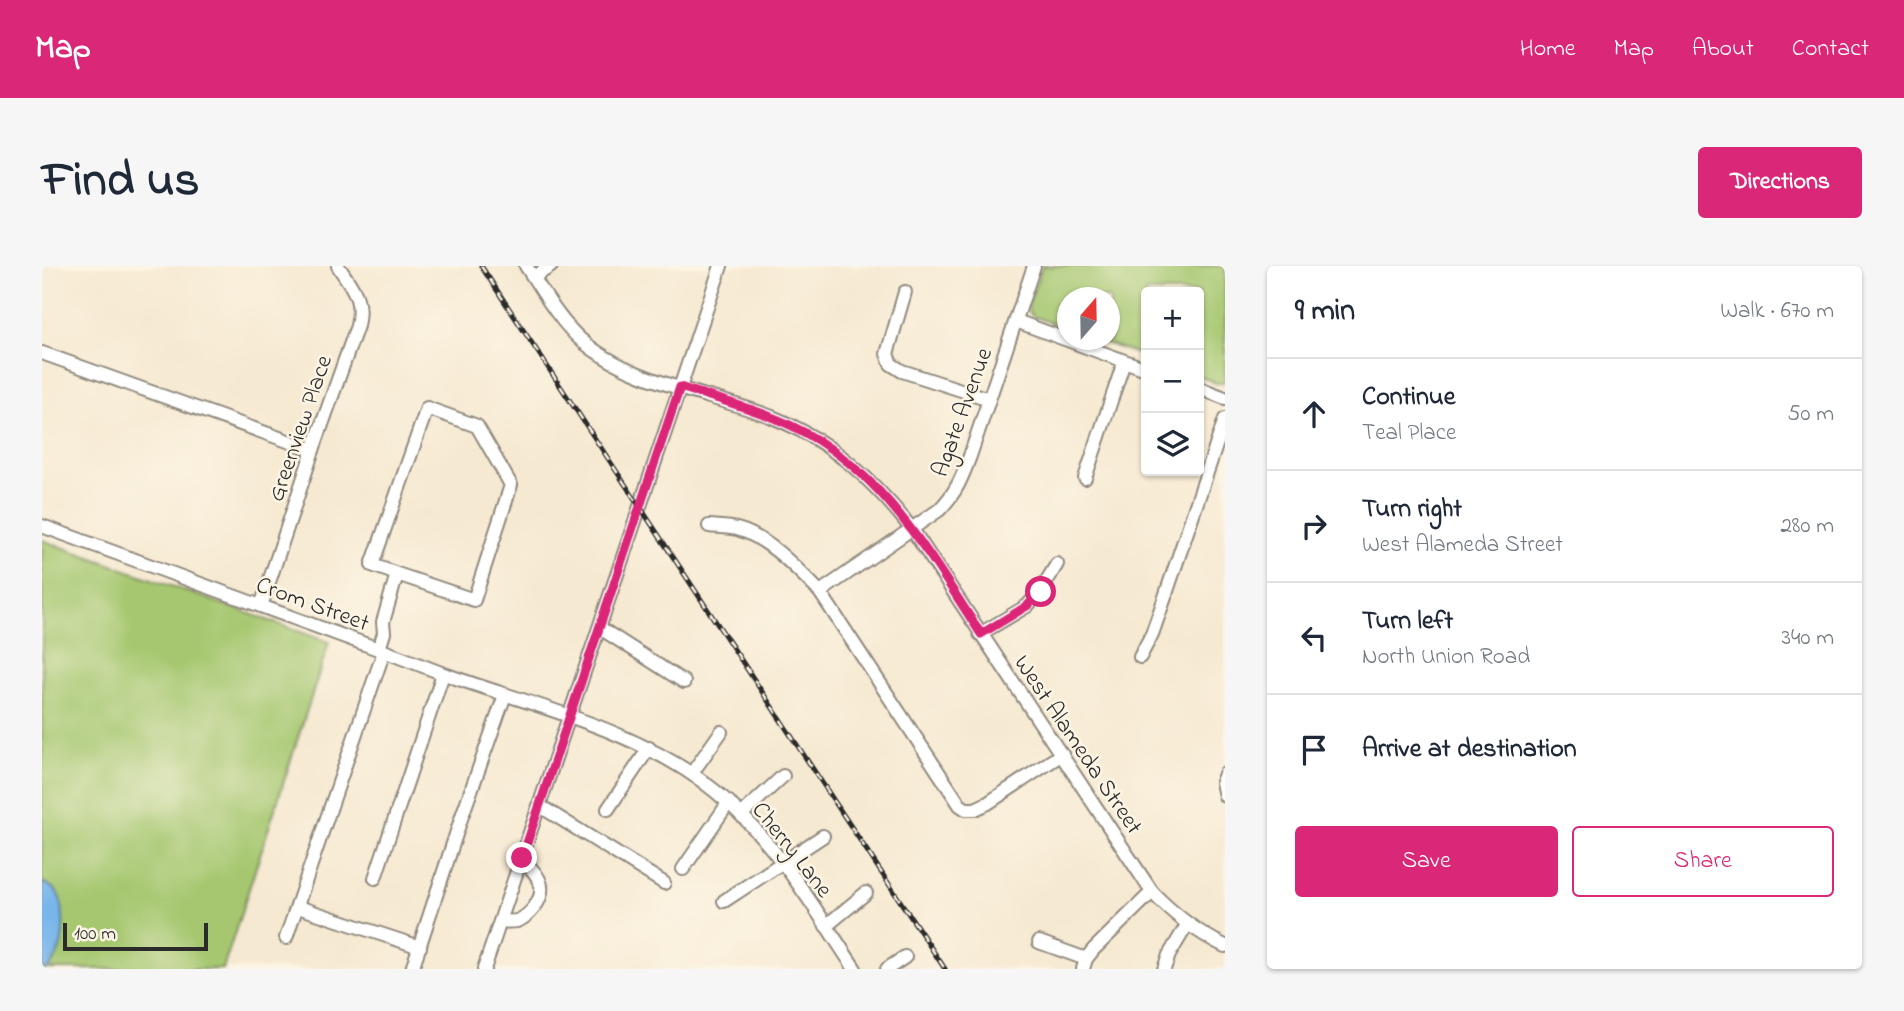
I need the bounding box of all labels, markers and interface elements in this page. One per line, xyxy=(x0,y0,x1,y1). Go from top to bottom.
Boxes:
text: Map xyxy=(35,25,91,73)
text: Home xyxy=(1520,32,1576,67)
text: Map xyxy=(1614,32,1654,67)
text: About xyxy=(1692,32,1754,67)
text: Contact xyxy=(1792,32,1869,67)
text: Find us xyxy=(42,146,199,218)
button: Directions xyxy=(1698,147,1862,218)
north arrow xyxy=(1057,287,1120,350)
map controls xyxy=(1141,287,1204,476)
button: + xyxy=(1141,287,1204,350)
text: 9 min xyxy=(1295,290,1355,334)
text: Walk · 670 m xyxy=(1720,295,1834,328)
street label: Agate Avenue xyxy=(924,343,1003,482)
button: − xyxy=(1141,350,1204,413)
street label: Greenview Place xyxy=(260,351,343,507)
text: Continue xyxy=(1362,379,1455,417)
icon: ahead xyxy=(1295,395,1333,433)
text: 50 m xyxy=(1787,398,1834,431)
button: layers xyxy=(1141,413,1204,476)
text: Teal Place xyxy=(1362,417,1456,450)
text: Turn right xyxy=(1362,491,1462,529)
icon: right xyxy=(1295,507,1333,545)
text: 280 m xyxy=(1780,510,1834,543)
text: West Alameda Street xyxy=(1362,529,1563,562)
street label: Crom Street xyxy=(251,569,374,642)
route start xyxy=(1025,576,1056,607)
text: Turn left xyxy=(1362,603,1453,641)
icon: left xyxy=(1295,619,1333,657)
text: 340 m xyxy=(1781,622,1834,655)
text: North Union Road xyxy=(1362,641,1530,674)
street label: West Alameda Street xyxy=(1004,649,1150,842)
icon: arrive xyxy=(1295,731,1333,769)
text: Arrive at destination xyxy=(1362,731,1577,769)
street label: Cherry Lane xyxy=(741,795,840,907)
button: Save xyxy=(1295,826,1558,897)
button: Share xyxy=(1572,826,1834,897)
route end xyxy=(506,842,537,873)
scale bar xyxy=(63,920,208,952)
text: 100 m xyxy=(74,921,116,948)

